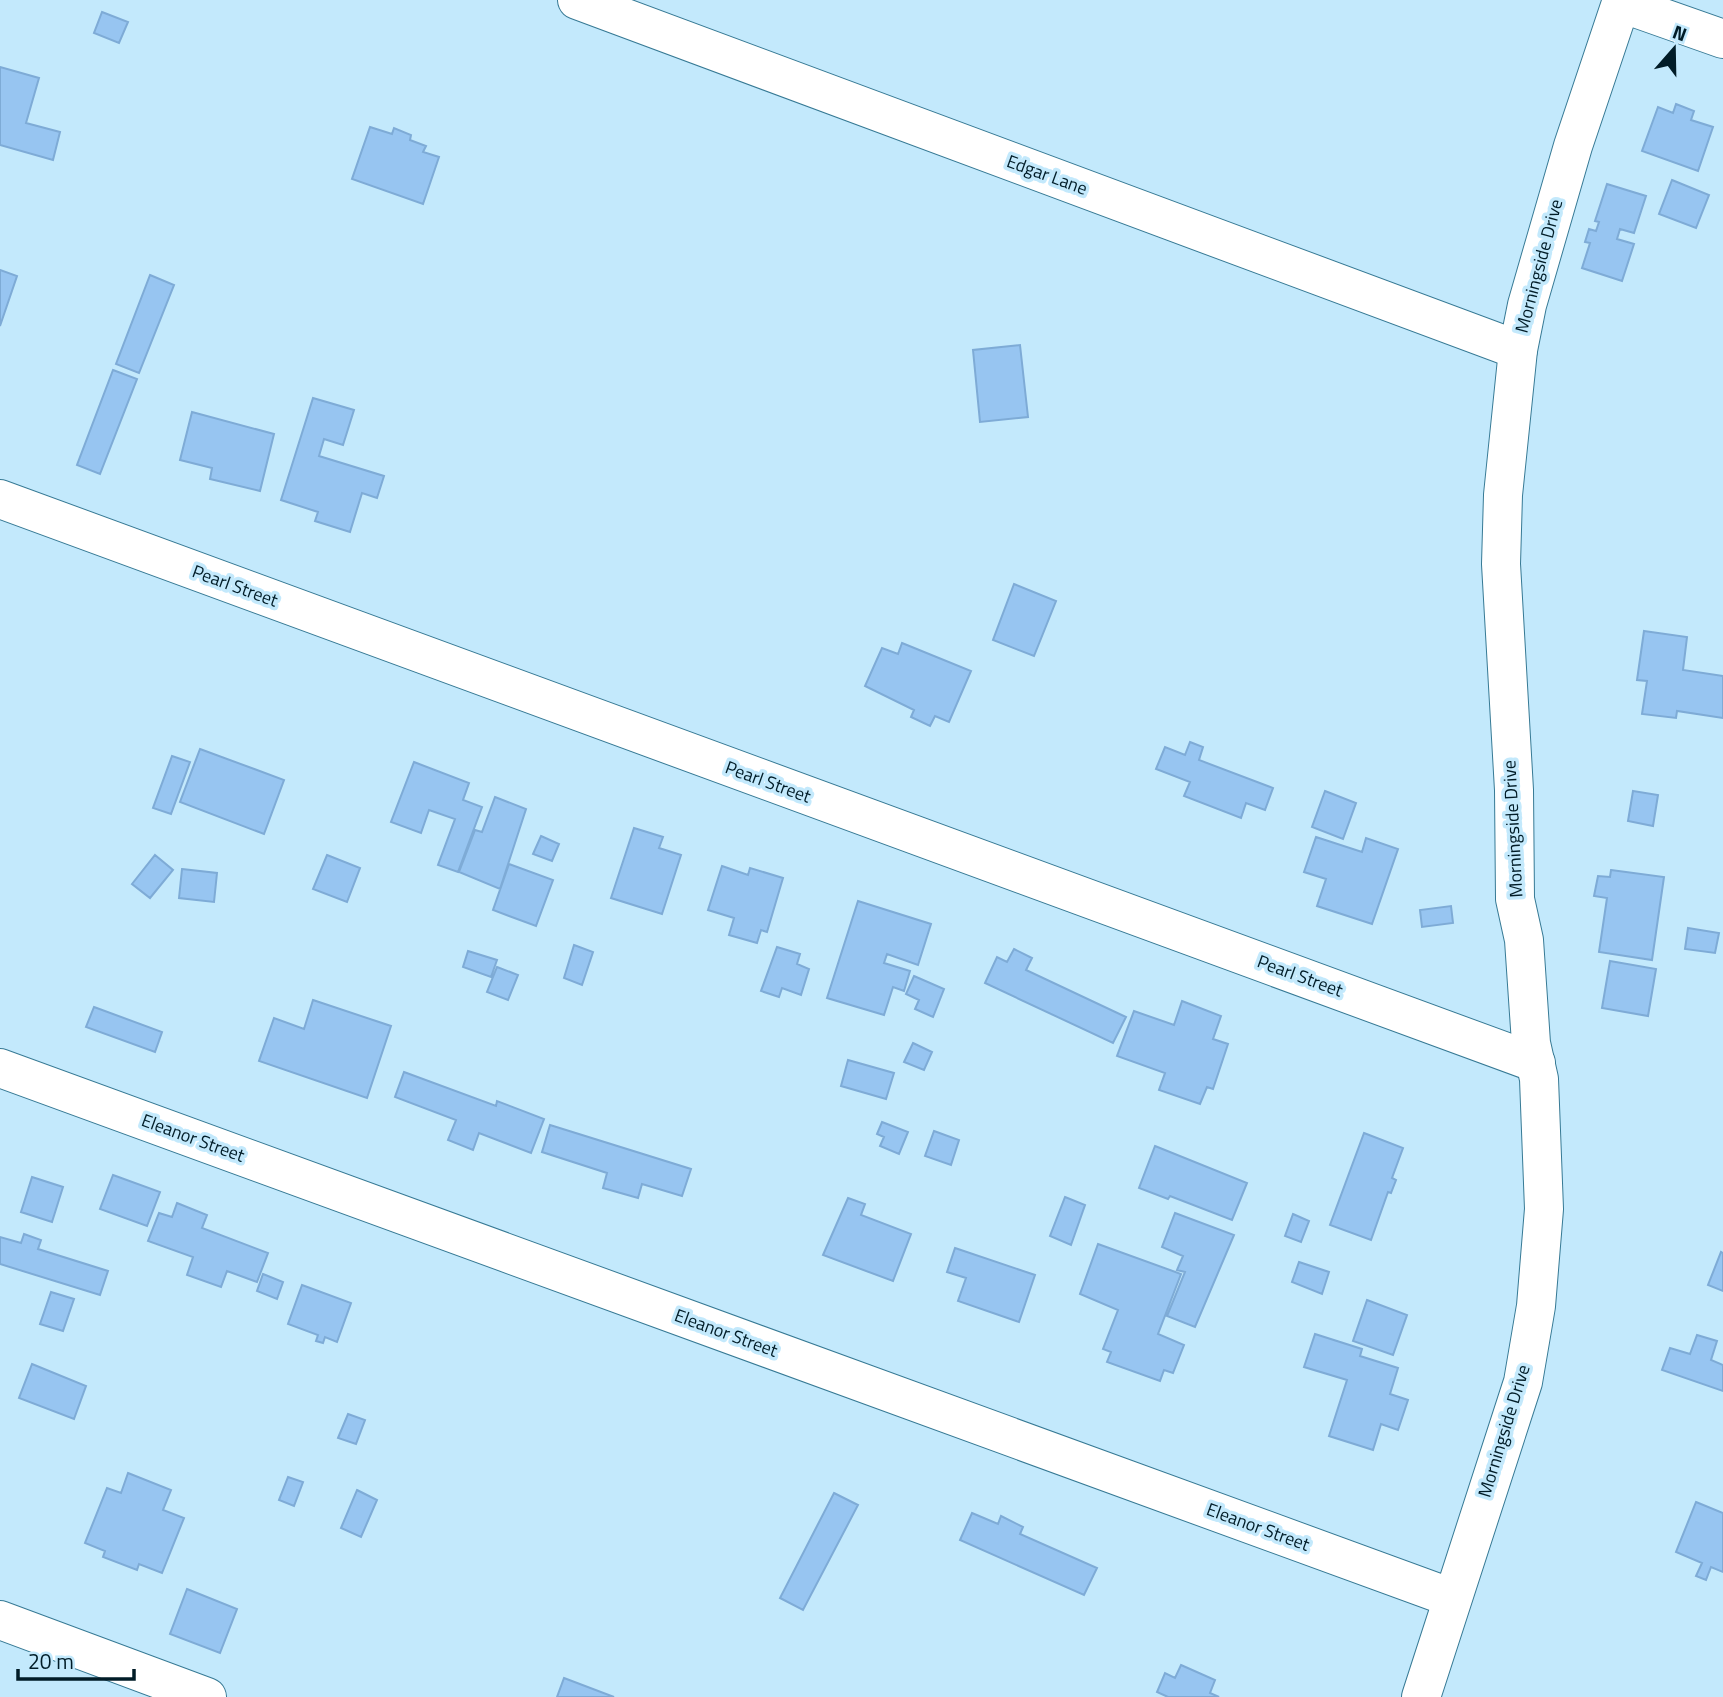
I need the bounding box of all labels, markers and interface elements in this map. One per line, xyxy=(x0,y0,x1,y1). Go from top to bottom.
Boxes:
north arrow xyxy=(1639,14,1709,84)
text: N xyxy=(1669,17,1691,48)
street label: Edgar Lane xyxy=(1003,147,1091,202)
street label: Morningside Drive xyxy=(1508,196,1569,336)
street label: Pearl Street xyxy=(189,558,282,614)
street label: Pearl Street xyxy=(722,754,815,810)
street label: Morningside Drive xyxy=(1495,760,1530,898)
street label: Pearl Street xyxy=(1254,948,1347,1004)
street label: Eleanor Street xyxy=(138,1106,249,1169)
street label: Eleanor Street xyxy=(671,1301,782,1364)
street label: Morningside Drive xyxy=(1471,1361,1537,1501)
street label: Eleanor Street xyxy=(1203,1495,1314,1558)
scale bar xyxy=(18,1638,133,1682)
text: 20 m xyxy=(28,1645,74,1677)

